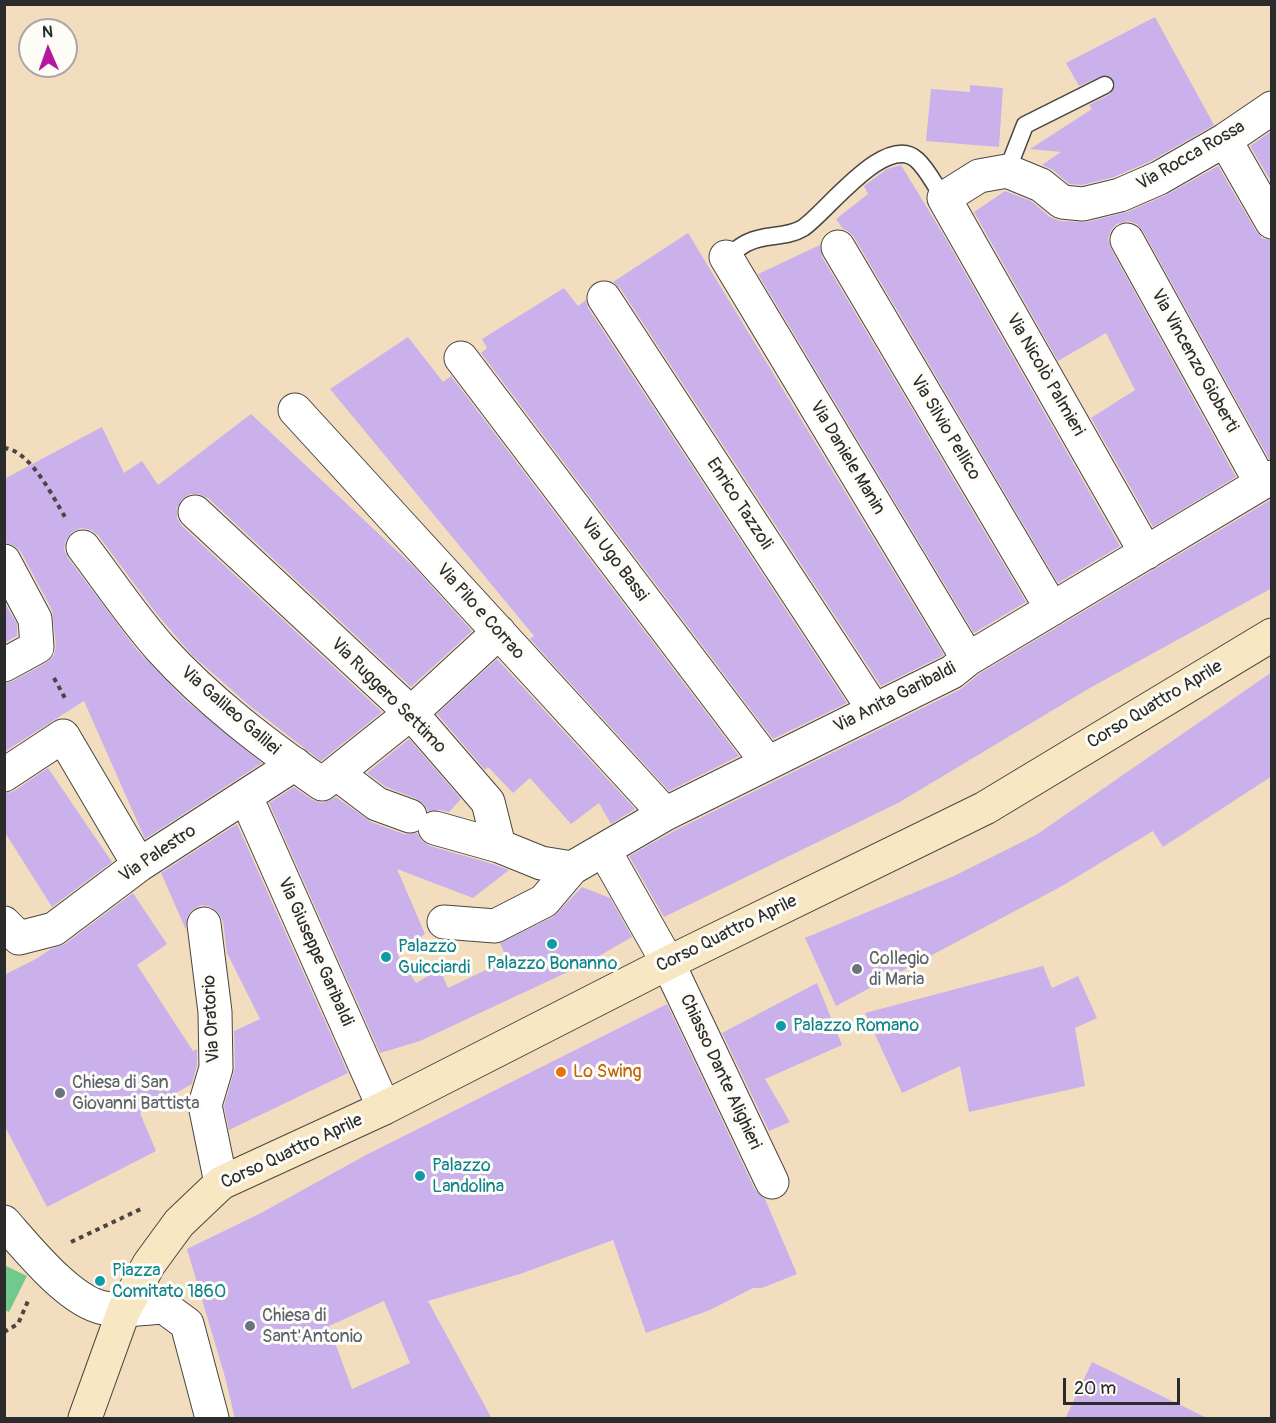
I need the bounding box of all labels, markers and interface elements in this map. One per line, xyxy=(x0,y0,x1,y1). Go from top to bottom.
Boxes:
north arrow xyxy=(18,18,78,78)
text: N xyxy=(42,22,53,42)
street label: Via Rocca Rossa xyxy=(1133,116,1249,196)
street label: Via Vincenzo Gioberti xyxy=(1146,286,1242,436)
street label: Via Nicolò Palmieri xyxy=(1001,310,1089,440)
street label: Via Silvio Pellico xyxy=(905,372,985,484)
street label: Via Daniele Manin xyxy=(805,397,889,519)
street label: Enrico Tazzoli xyxy=(701,454,777,554)
street label: Via Ugo Bassi xyxy=(576,514,652,606)
street label: Via Pilo e Corrao xyxy=(431,560,529,664)
street label: Via Ruggero Settimo xyxy=(326,634,450,758)
street label: Corso Quattro Aprile xyxy=(1084,656,1226,754)
street label: Via Anita Garibaldi xyxy=(830,658,960,738)
street label: Via Galileo Galilei xyxy=(176,662,284,760)
street label: Via Palestro xyxy=(115,820,201,888)
street label: Via Giuseppe Garibaldi xyxy=(272,874,358,1030)
street label: Corso Quattro Aprile xyxy=(653,891,801,977)
place label: Palazzo Guicciardi xyxy=(398,936,470,978)
marker: Palazzo Bonanno xyxy=(545,937,559,951)
place label: Collegio di Maria xyxy=(869,948,929,990)
marker: Palazzo Guicciardi xyxy=(379,950,393,964)
place label: Palazzo Bonanno xyxy=(487,953,617,975)
marker: Collegio di Maria xyxy=(850,962,864,976)
street label: Via Oratorio xyxy=(199,974,225,1064)
street label: Chiasso Dante Alighieri xyxy=(675,991,765,1153)
place label: Palazzo Romano xyxy=(793,1015,919,1037)
marker: Palazzo Romano xyxy=(774,1019,788,1033)
place label: Lo Swing xyxy=(573,1061,642,1083)
marker: Lo Swing xyxy=(554,1065,568,1079)
place label: Chiesa di San Giovanni Battista xyxy=(72,1072,200,1114)
marker: Chiesa di San Giovanni Battista xyxy=(53,1086,67,1100)
street label: Corso Quattro Aprile xyxy=(218,1110,366,1194)
place label: Palazzo Landolina xyxy=(432,1155,504,1198)
marker: Palazzo Landolina xyxy=(413,1169,427,1183)
place label: Piazza Comitato 1860 xyxy=(112,1260,226,1302)
marker: Piazza Comitato 1860 xyxy=(93,1274,107,1288)
place label: Chiesa di Sant'Antonio xyxy=(262,1305,363,1348)
marker: Chiesa di Sant'Antonio xyxy=(243,1319,257,1333)
scale bar xyxy=(1066,1366,1183,1404)
text: 20 m xyxy=(1074,1377,1116,1400)

